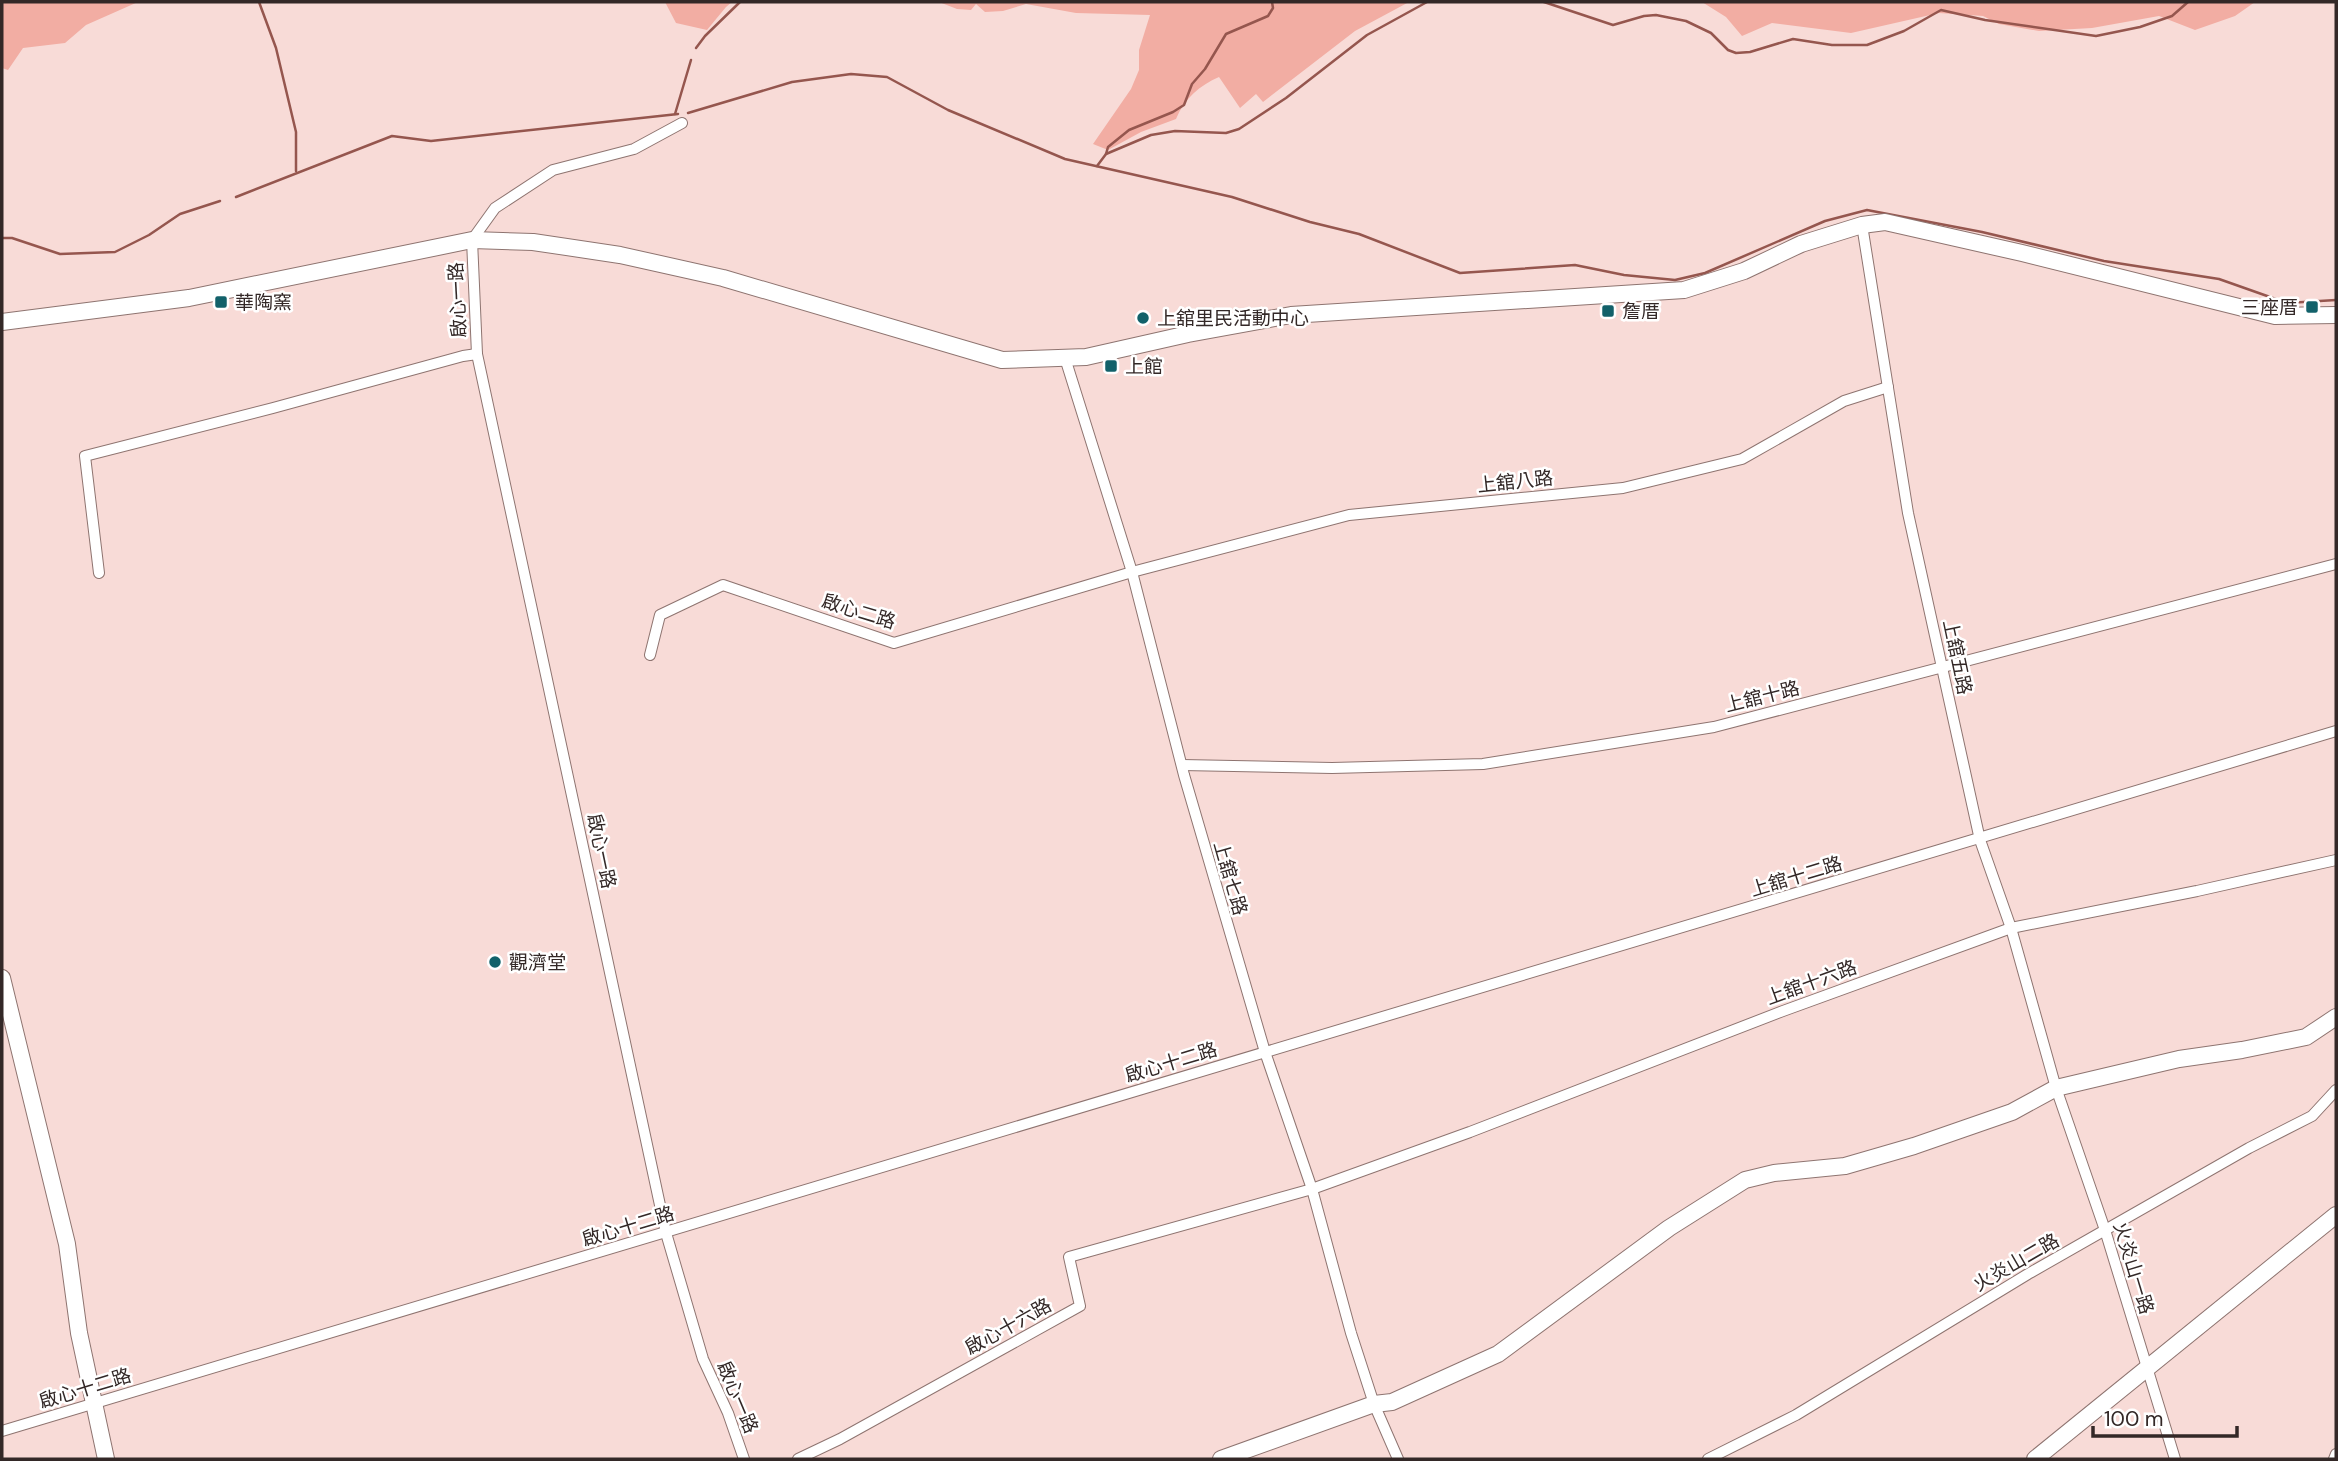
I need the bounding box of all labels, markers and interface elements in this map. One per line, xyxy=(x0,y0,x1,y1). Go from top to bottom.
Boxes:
street label: 啟心一路 xyxy=(443,261,472,339)
place label: 華陶窯 xyxy=(235,290,292,315)
marker: 華陶窯 xyxy=(213,294,229,310)
place label: 三座厝 xyxy=(2241,295,2298,320)
place label: 詹厝 xyxy=(1622,299,1660,324)
marker: 三座厝 xyxy=(2304,299,2320,315)
marker: 詹厝 xyxy=(1600,303,1616,319)
place label: 上舘里民活動中心 xyxy=(1157,306,1309,331)
marker: 上舘里民活動中心 xyxy=(1135,310,1151,326)
place label: 上館 xyxy=(1125,354,1163,379)
marker: 上館 xyxy=(1103,358,1119,374)
street label: 上舘八路 xyxy=(1476,465,1554,498)
street label: 啟心二路 xyxy=(819,588,899,635)
street label: 上舘五路 xyxy=(1937,617,1978,697)
street label: 上舘十路 xyxy=(1722,675,1802,718)
street label: 啟心一路 xyxy=(581,811,622,891)
street label: 上舘七路 xyxy=(1208,838,1253,918)
street label: 上舘十二路 xyxy=(1747,851,1845,902)
place label: 觀濟堂 xyxy=(509,950,566,975)
marker: 觀濟堂 xyxy=(487,954,503,970)
street label: 上舘十六路 xyxy=(1762,954,1860,1010)
street label: 啟心十二路 xyxy=(1122,1037,1220,1088)
street label: 啟心十二路 xyxy=(579,1201,677,1252)
street label: 火炎山一路 xyxy=(2108,1219,2159,1317)
street label: 火炎山二路 xyxy=(1969,1228,2064,1297)
street label: 啟心十六路 xyxy=(961,1292,1056,1360)
street label: 啟心一路 xyxy=(711,1357,764,1437)
street label: 啟心十二路 xyxy=(36,1363,134,1414)
scale bar xyxy=(2093,1394,2236,1438)
text: 100 m xyxy=(2104,1405,2164,1433)

